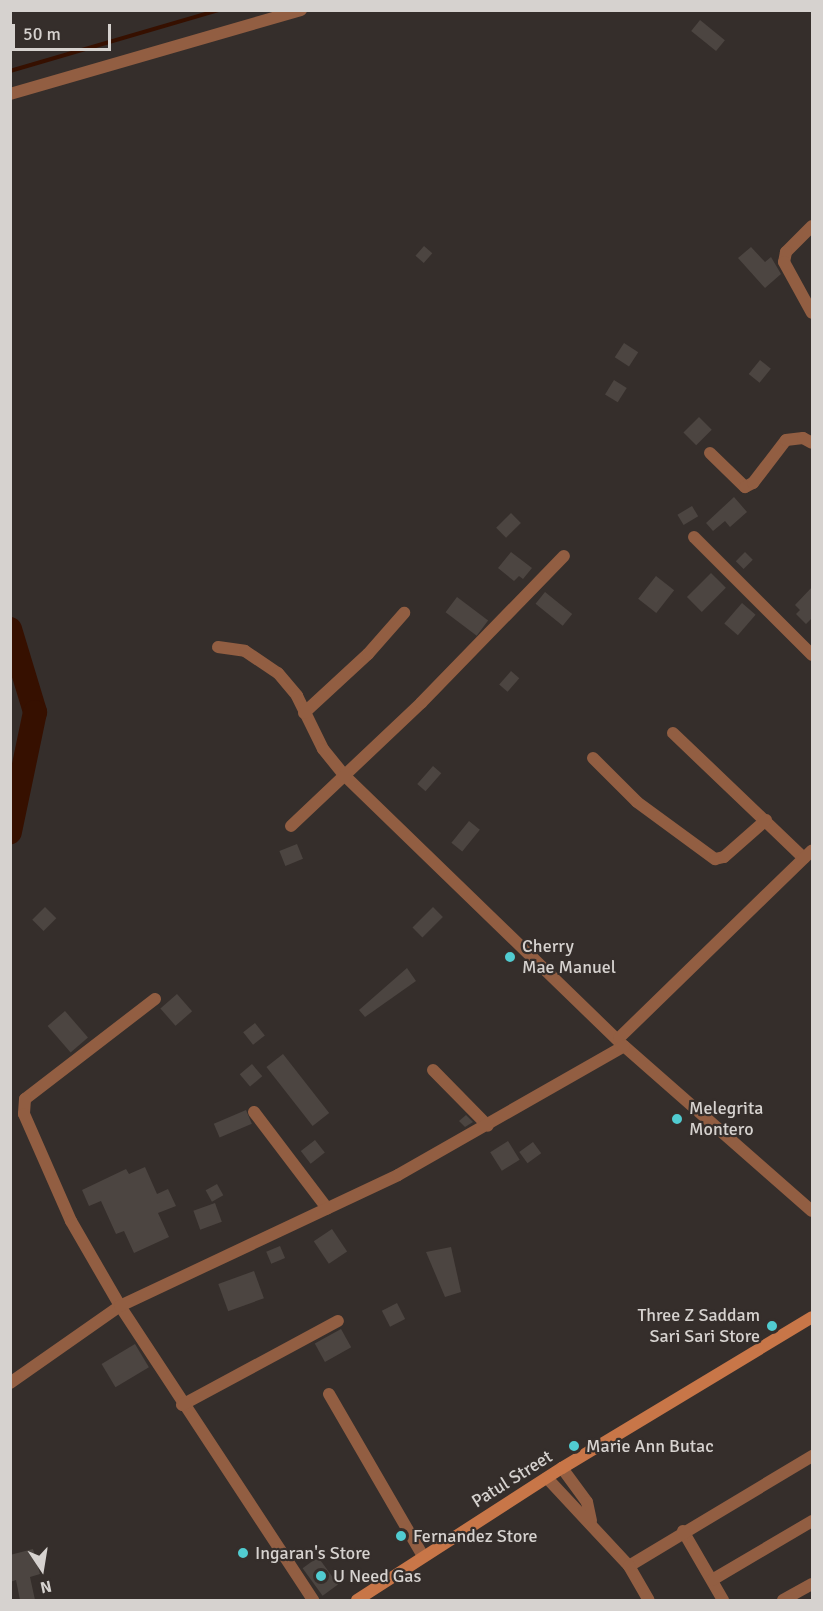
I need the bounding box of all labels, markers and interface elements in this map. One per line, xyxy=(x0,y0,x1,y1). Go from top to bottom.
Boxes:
scale bar xyxy=(15,12,114,50)
text: 50 m xyxy=(23,23,61,45)
place label: Cherry Mae Manuel xyxy=(522,936,616,978)
marker: Cherry Mae Manuel xyxy=(503,950,517,964)
place label: Melegrita Montero xyxy=(689,1098,763,1140)
marker: Melegrita Montero xyxy=(670,1112,684,1126)
place label: Three Z Saddam Sari Sari Store xyxy=(637,1305,760,1348)
marker: Three Z Saddam Sari Sari Store xyxy=(765,1319,779,1333)
place label: Marie Ann Butac xyxy=(586,1435,714,1457)
marker: Marie Ann Butac xyxy=(567,1439,581,1453)
street label: Patul Street xyxy=(468,1446,556,1512)
place label: Fernandez Store xyxy=(413,1525,538,1547)
marker: Fernandez Store xyxy=(394,1529,408,1543)
north arrow xyxy=(12,1539,72,1599)
place label: Ingaran's Store xyxy=(255,1542,370,1564)
marker: Ingaran's Store xyxy=(236,1546,250,1560)
place label: U Need Gas xyxy=(333,1565,421,1587)
marker: U Need Gas xyxy=(314,1569,328,1583)
text: N xyxy=(38,1576,53,1598)

